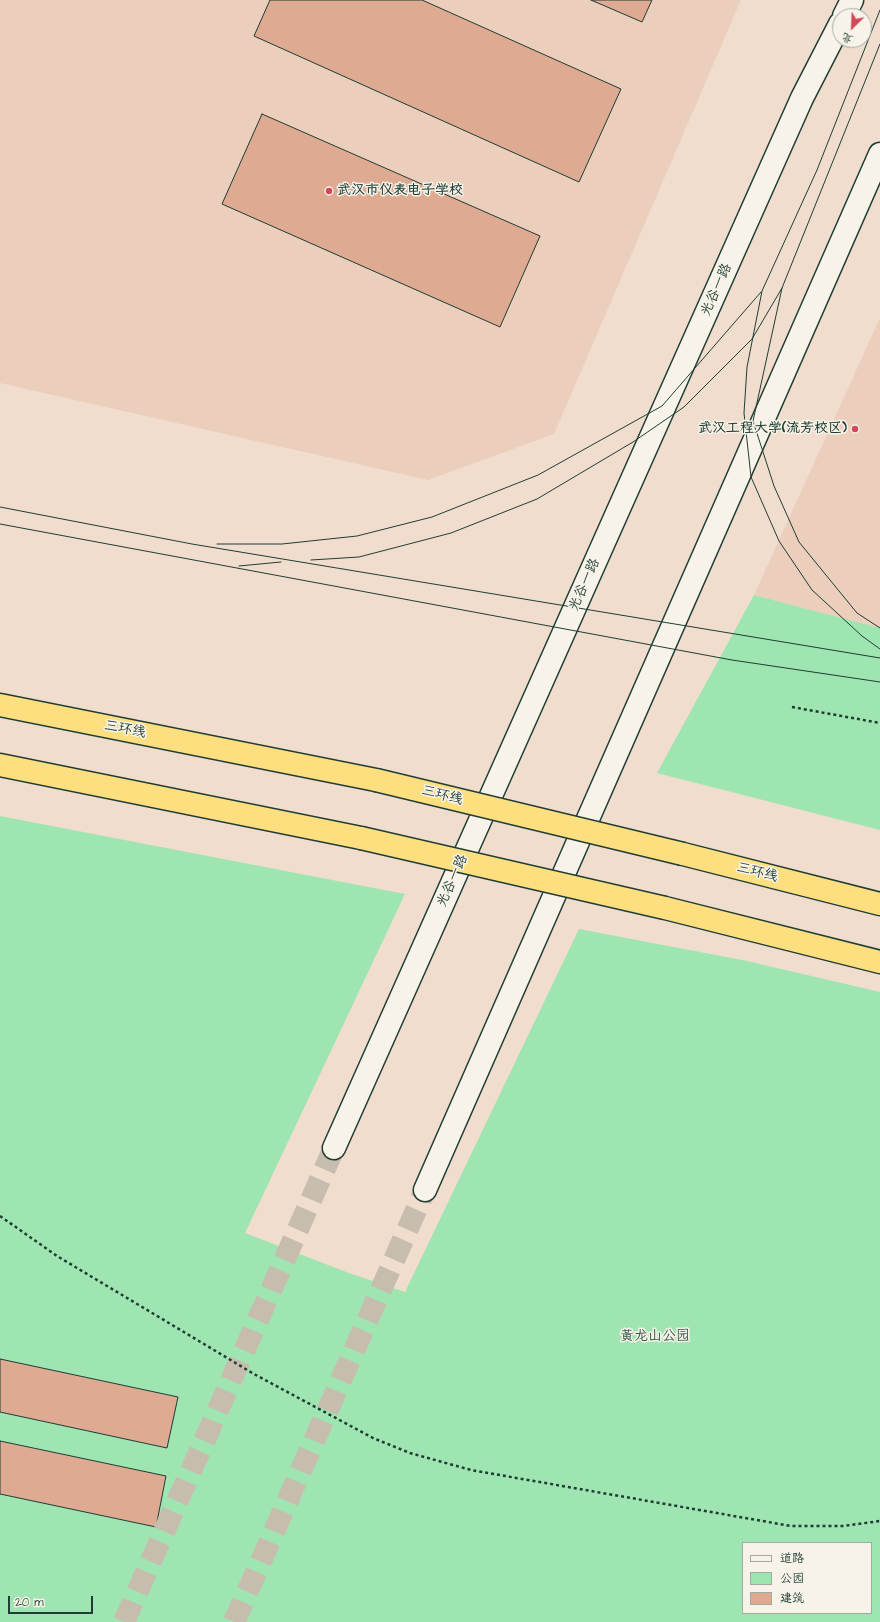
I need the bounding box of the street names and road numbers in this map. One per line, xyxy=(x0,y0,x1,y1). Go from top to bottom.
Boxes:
street label: 光谷一路 xyxy=(698,261,736,319)
street label: 光谷一路 xyxy=(566,556,604,614)
street label: 三环线 xyxy=(103,718,147,742)
street label: 三环线 xyxy=(420,783,464,809)
street label: 光谷一路 xyxy=(434,852,472,910)
street label: 三环线 xyxy=(735,860,779,886)

